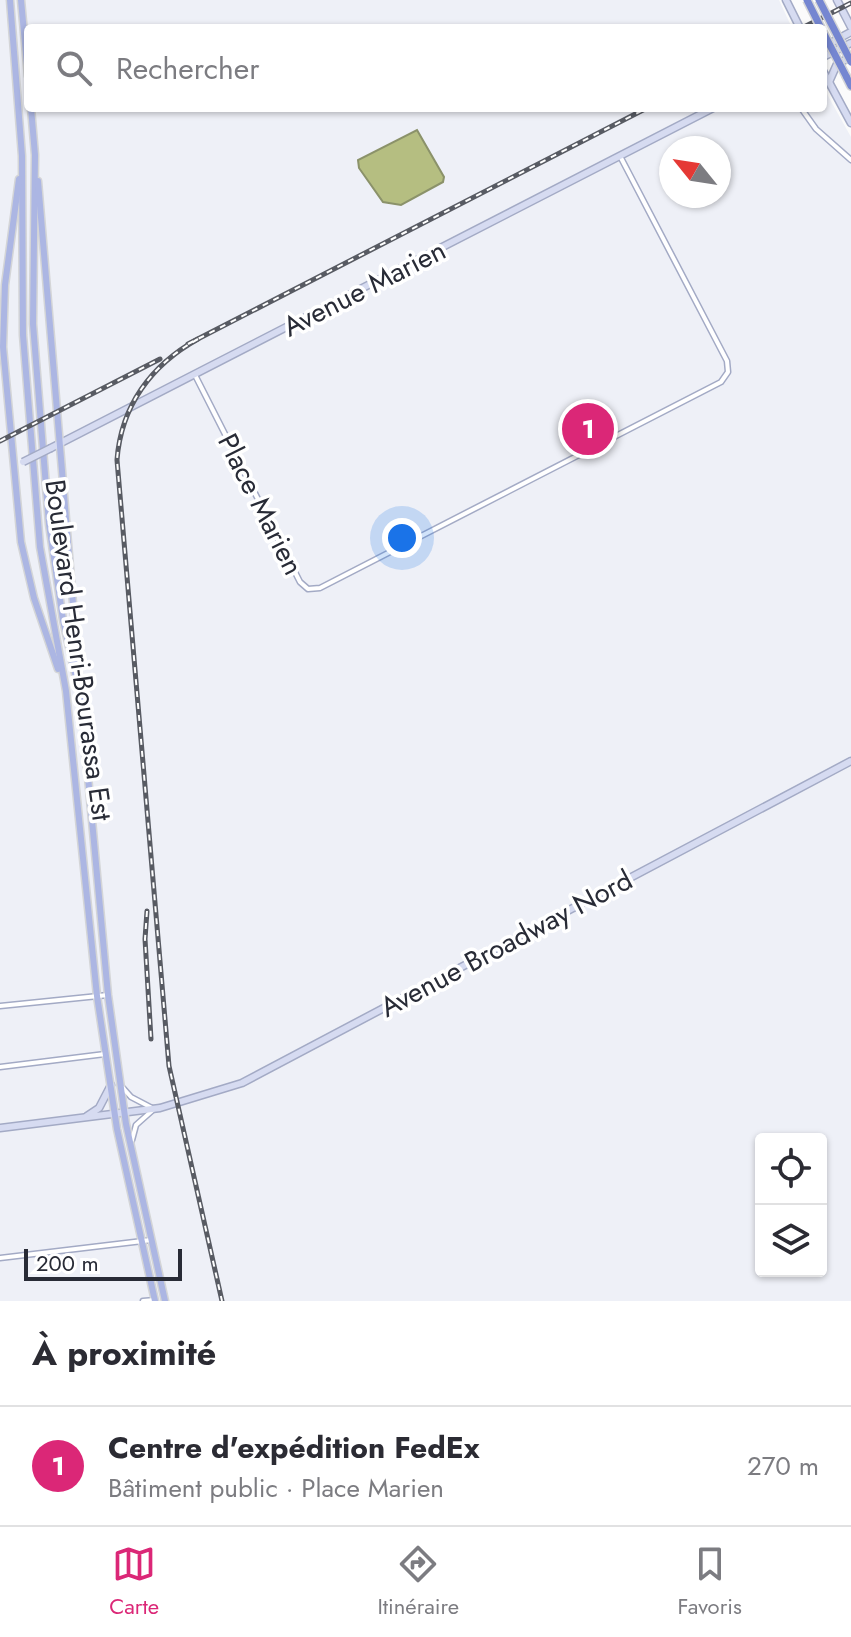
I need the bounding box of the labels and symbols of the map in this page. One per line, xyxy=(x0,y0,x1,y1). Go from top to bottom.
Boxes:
north arrow xyxy=(659,136,731,208)
street label: Avenue Marien xyxy=(276,230,453,347)
pin: 1 xyxy=(562,399,614,459)
street label: Place Marien xyxy=(207,426,314,582)
street label: Boulevard Henri-Bourassa Est xyxy=(34,477,123,824)
your location xyxy=(382,518,422,558)
street label: Avenue Broadway Nord xyxy=(373,859,640,1027)
scale bar xyxy=(24,1245,182,1281)

